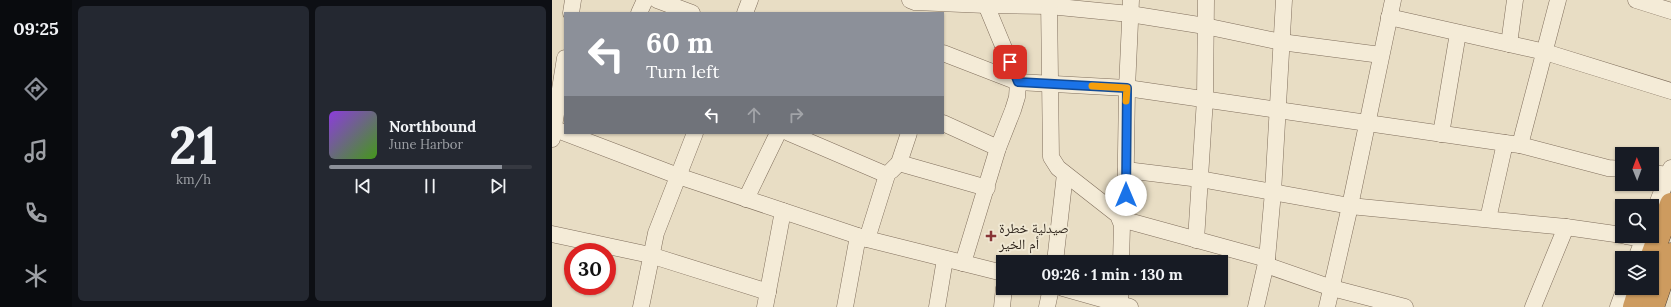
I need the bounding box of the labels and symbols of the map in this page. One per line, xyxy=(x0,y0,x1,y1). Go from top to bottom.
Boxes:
pin xyxy=(993,45,1027,79)
north arrow xyxy=(1615,147,1659,191)
position arrow xyxy=(1105,174,1147,216)
place label: صيدلية خطرة أم الخير xyxy=(998,219,1069,254)
marker: صيدلية خطرة أم الخير xyxy=(986,231,996,241)
speed limit sign: 30 xyxy=(564,243,616,295)

